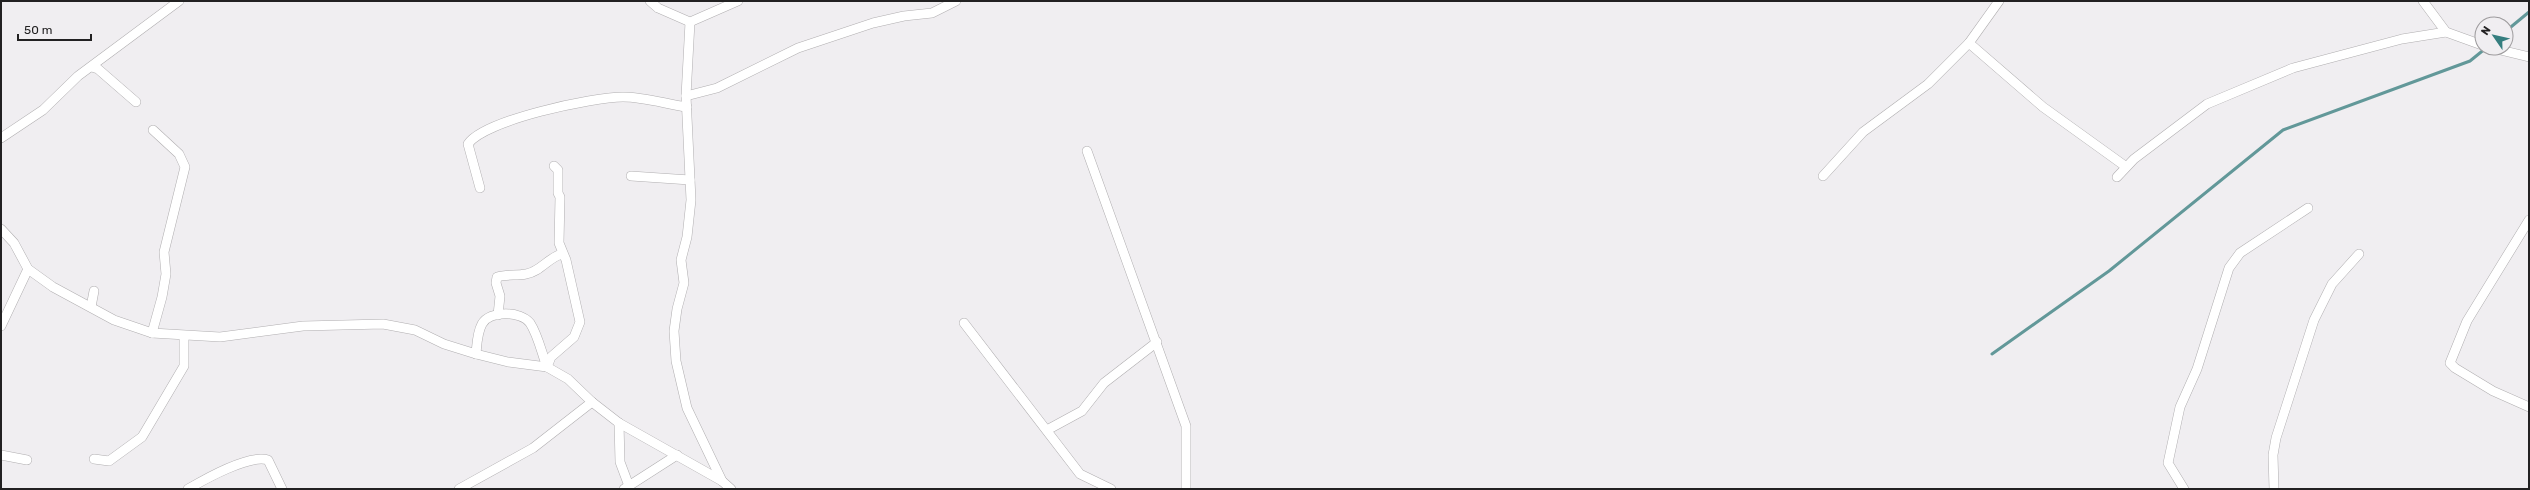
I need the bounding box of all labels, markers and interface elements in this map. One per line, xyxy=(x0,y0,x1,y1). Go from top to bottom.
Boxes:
scale bar xyxy=(18,16,91,42)
north arrow xyxy=(2474,16,2514,56)
text: 50 m xyxy=(24,23,52,37)
text: N xyxy=(2479,24,2494,38)

